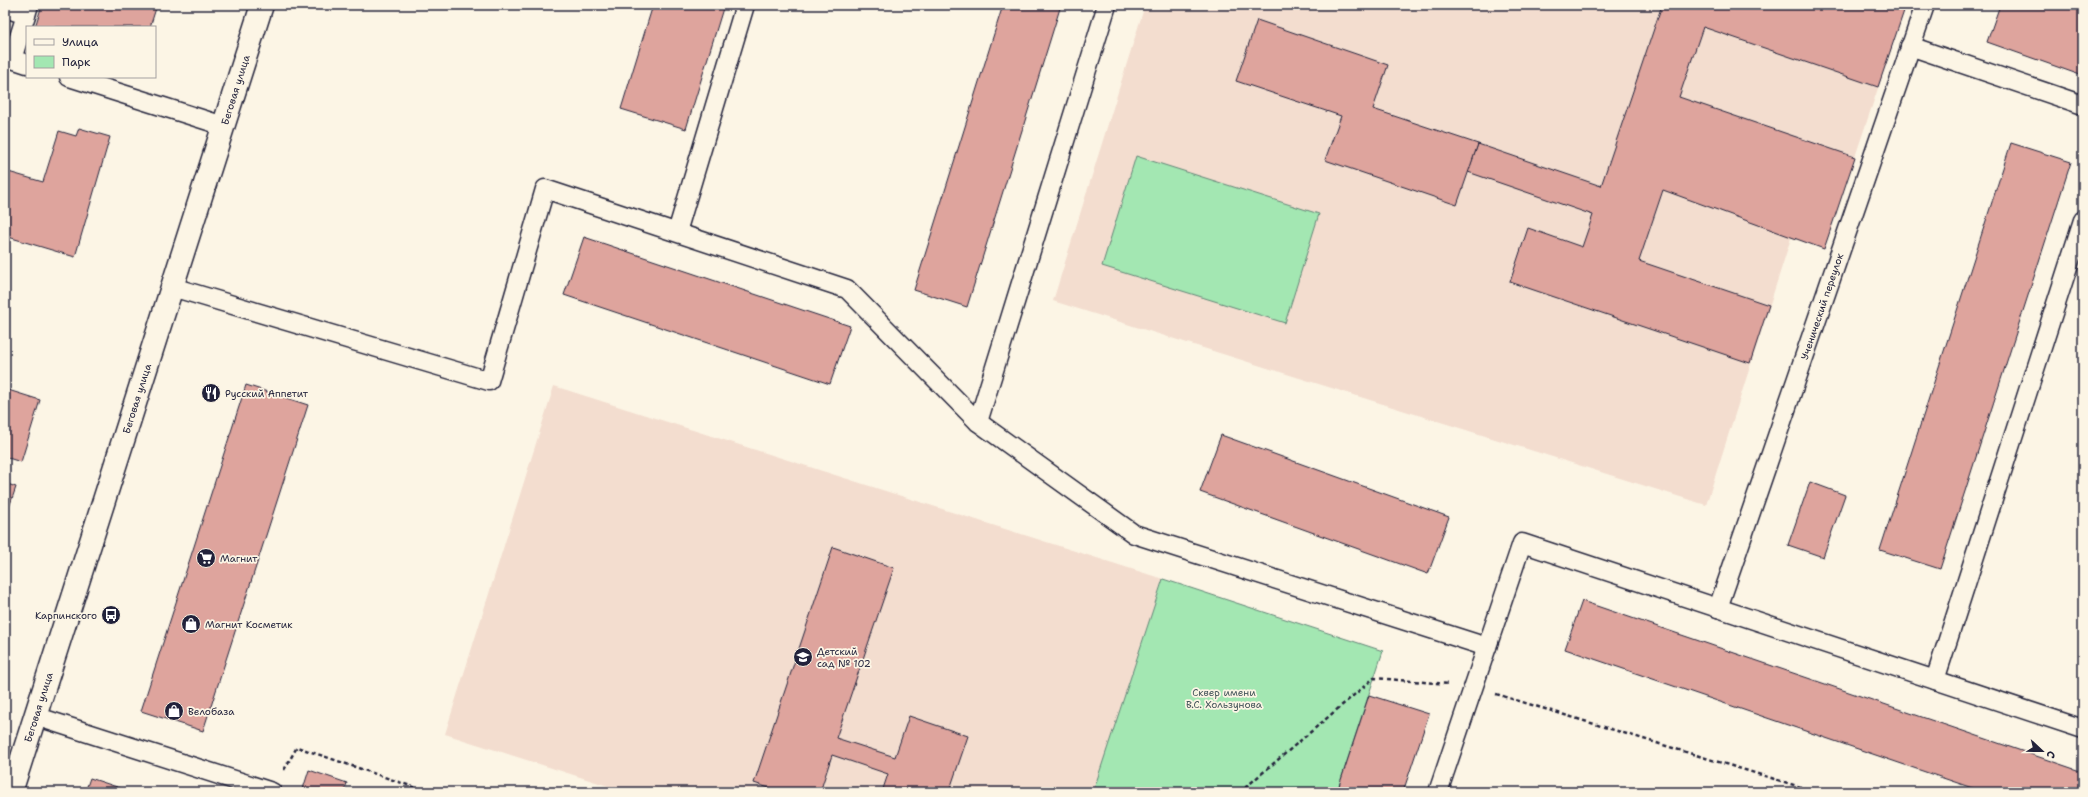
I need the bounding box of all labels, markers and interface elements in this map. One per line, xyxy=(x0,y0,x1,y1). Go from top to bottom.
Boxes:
legend xyxy=(26,26,156,78)
text: Улица xyxy=(62,34,99,50)
street label: Беговая улица xyxy=(218,53,253,127)
text: Парк xyxy=(62,54,91,70)
street label: Ученический переулок xyxy=(1798,251,1847,361)
street label: Беговая улица xyxy=(120,361,154,435)
restaurant icon: Русский Аппетит xyxy=(200,382,222,404)
place label: Русский Аппетит xyxy=(225,387,309,400)
supermarket icon: Магнит xyxy=(195,547,217,569)
place label: Магнит xyxy=(220,552,258,565)
bus stop icon: Карпинского xyxy=(100,604,122,626)
place label: Карпинского xyxy=(35,609,97,622)
shop icon: Магнит Косметик xyxy=(180,613,202,635)
place label: Магнит Косметик xyxy=(205,618,293,631)
place label: Детский сад № 102 xyxy=(817,645,871,670)
school or university icon: Детский сад № 102 xyxy=(792,646,814,668)
street label: Беговая улица xyxy=(21,670,56,744)
park label: Сквер имени В.С. Хользунова xyxy=(1186,686,1263,711)
shop icon: Велобаза xyxy=(163,700,185,722)
place label: Велобаза xyxy=(188,705,235,718)
north arrow xyxy=(2022,731,2062,771)
text: С xyxy=(2042,749,2059,761)

